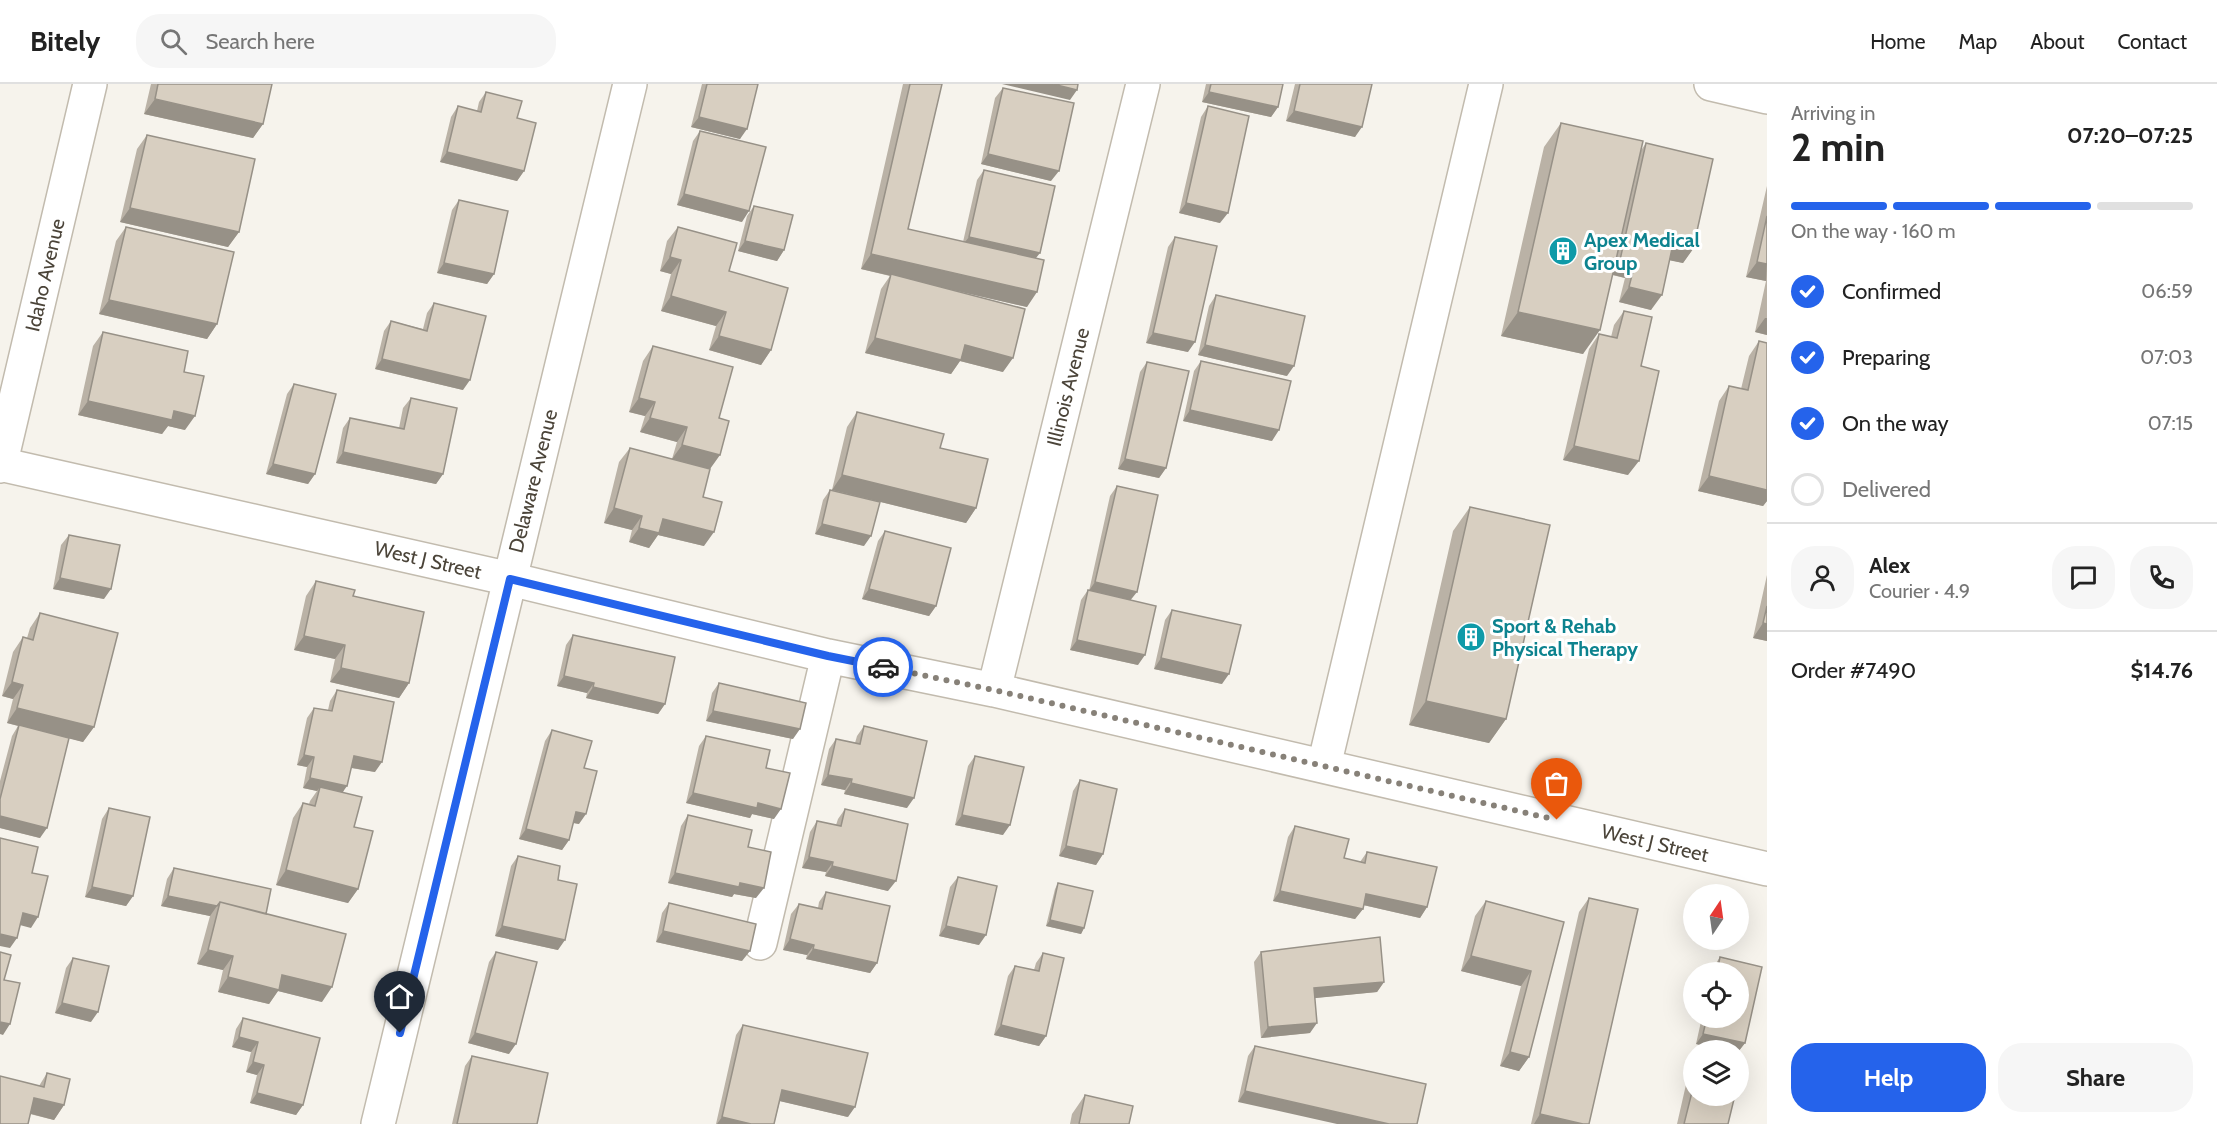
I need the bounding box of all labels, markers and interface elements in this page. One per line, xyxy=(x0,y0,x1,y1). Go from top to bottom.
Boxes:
search box xyxy=(136,14,556,68)
text: Bitely xyxy=(30,24,100,58)
icon: search xyxy=(157,25,190,58)
text: Search here xyxy=(205,28,315,55)
text: Home xyxy=(1870,29,1926,54)
text: Map xyxy=(1959,29,1997,54)
text: About xyxy=(2030,29,2084,54)
text: Contact xyxy=(2117,29,2187,54)
text: Arriving in xyxy=(1791,101,1875,125)
text: 07:20–07:25 xyxy=(2067,122,2193,149)
text: 2 min xyxy=(1791,123,1885,171)
street label: Idaho Avenue xyxy=(20,216,70,334)
text: On the way · 160 m xyxy=(1791,219,1956,243)
place label: Apex Medical Group xyxy=(1584,228,1700,275)
building icon: Apex Medical Group xyxy=(1547,235,1579,267)
icon: check xyxy=(1791,275,1824,308)
text: Confirmed xyxy=(1842,278,1941,305)
text: 06:59 xyxy=(2141,279,2193,303)
street label: Illinois Avenue xyxy=(1042,325,1094,449)
icon: check xyxy=(1791,341,1824,374)
text: Preparing xyxy=(1842,344,1930,371)
text: 07:03 xyxy=(2140,345,2193,369)
street label: Delaware Avenue xyxy=(504,407,562,555)
icon: check xyxy=(1791,407,1824,440)
text: On the way xyxy=(1842,410,1949,437)
text: 07:15 xyxy=(2148,411,2193,435)
text: Delivered xyxy=(1842,476,1931,503)
street label: West J Street xyxy=(372,536,484,584)
button: person xyxy=(1791,546,1854,609)
button: chat xyxy=(2052,546,2115,609)
button: phone xyxy=(2130,546,2193,609)
text: Alex xyxy=(1869,552,1910,579)
text: Courier · 4.9 xyxy=(1869,579,1970,603)
place label: Sport & Rehab Physical Therapy xyxy=(1492,614,1638,661)
building icon: Sport & Rehab Physical Therapy xyxy=(1455,621,1487,653)
courier xyxy=(853,637,913,697)
icon: car xyxy=(867,651,900,684)
text: Order #7490 xyxy=(1791,657,1916,684)
text: $14.76 xyxy=(2130,657,2193,684)
pin xyxy=(1531,758,1582,820)
icon: bag xyxy=(1540,767,1573,800)
street label: West J Street xyxy=(1599,819,1711,867)
north arrow xyxy=(1683,884,1749,950)
map controls xyxy=(1683,884,1749,1106)
button: locate xyxy=(1683,962,1749,1028)
pin xyxy=(374,971,425,1033)
icon: home xyxy=(383,980,416,1013)
button: layers xyxy=(1683,1040,1749,1106)
button: Help xyxy=(1791,1043,1986,1112)
button: Share xyxy=(1998,1043,2193,1112)

